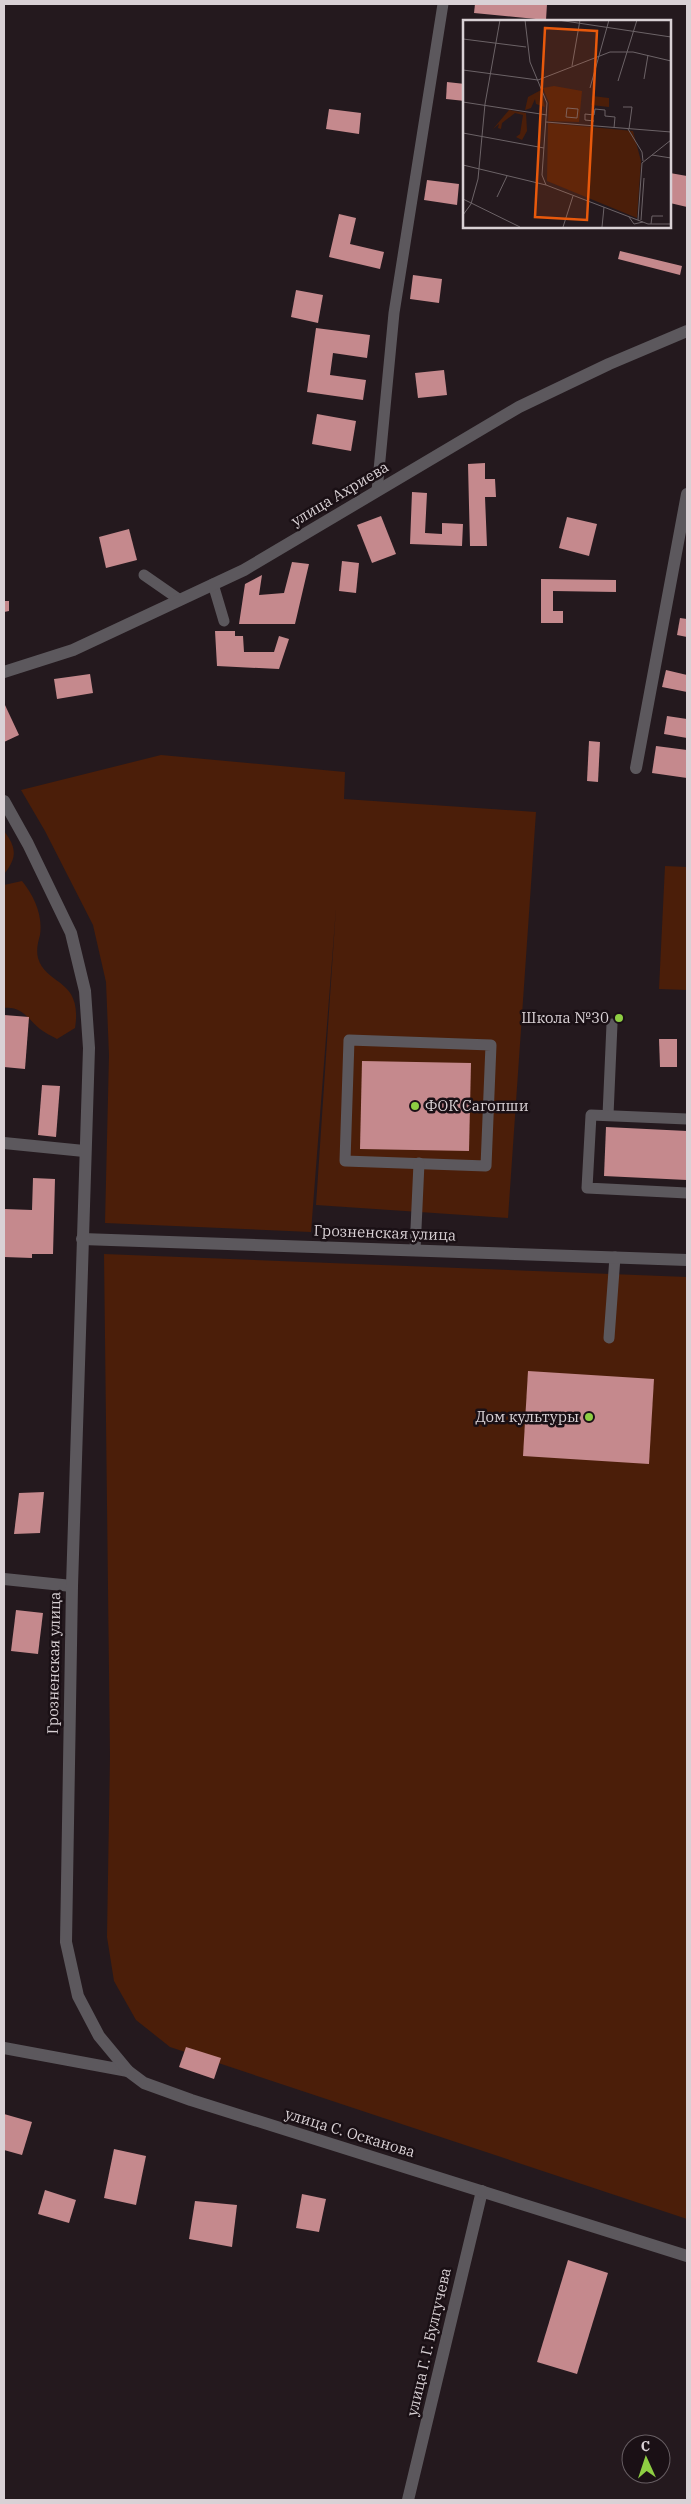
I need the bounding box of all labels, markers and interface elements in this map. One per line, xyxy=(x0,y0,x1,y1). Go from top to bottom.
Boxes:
inset map xyxy=(463,20,671,228)
street label: улица Ахриева xyxy=(288,457,392,530)
place label: Школа №30 xyxy=(521,1008,609,1027)
marker: Школа №30 xyxy=(613,1012,625,1024)
place label: ФОК Сагопши xyxy=(425,1096,529,1115)
marker: ФОК Сагопши xyxy=(409,1100,421,1112)
street label: Грозненская улица xyxy=(313,1221,457,1244)
place label: Дом культуры xyxy=(475,1407,579,1426)
marker: Дом культуры xyxy=(583,1411,595,1423)
street label: Грозненская улица xyxy=(43,1592,64,1734)
street label: улица С. Осканова xyxy=(283,2104,417,2161)
street label: улица Г. Г. Булгучева xyxy=(402,2266,455,2418)
north arrow xyxy=(621,2434,671,2484)
text: С xyxy=(640,2437,650,2455)

